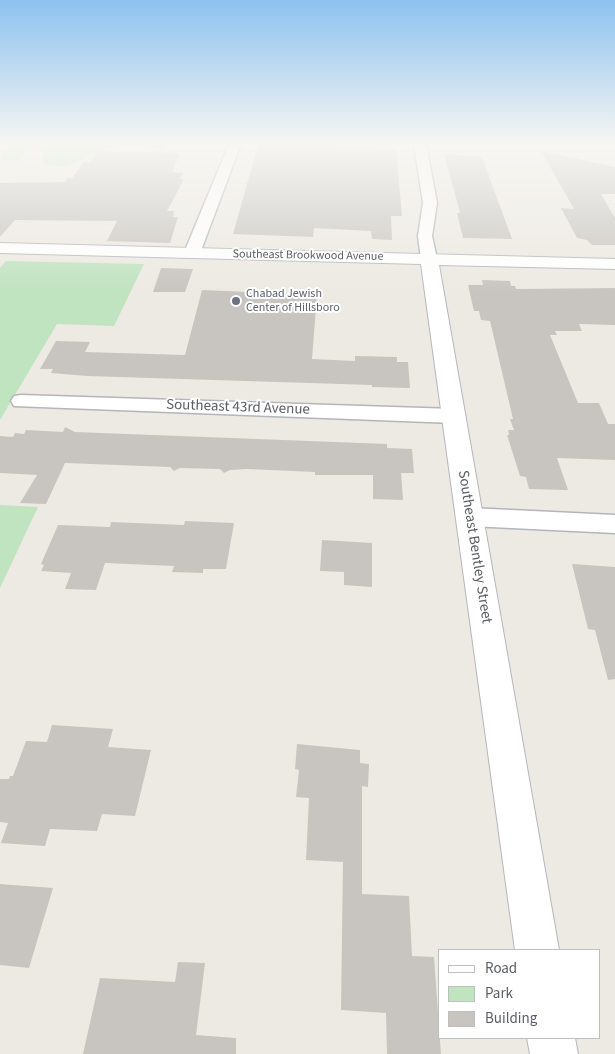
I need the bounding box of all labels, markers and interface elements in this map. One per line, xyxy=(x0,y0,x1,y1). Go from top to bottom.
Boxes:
street label: Southeast Brookwood Avenue xyxy=(232,247,384,265)
place label: Chabad Jewish Center of Hillsboro xyxy=(246,287,340,315)
marker: Chabad Jewish Center of Hillsboro xyxy=(230,295,242,307)
street label: Southeast 43rd Avenue xyxy=(166,396,310,420)
street label: Southeast Bentley Street xyxy=(453,469,495,625)
legend xyxy=(438,949,600,1039)
text: Road xyxy=(485,958,517,979)
text: Park xyxy=(485,983,513,1004)
text: Building xyxy=(485,1008,537,1029)

